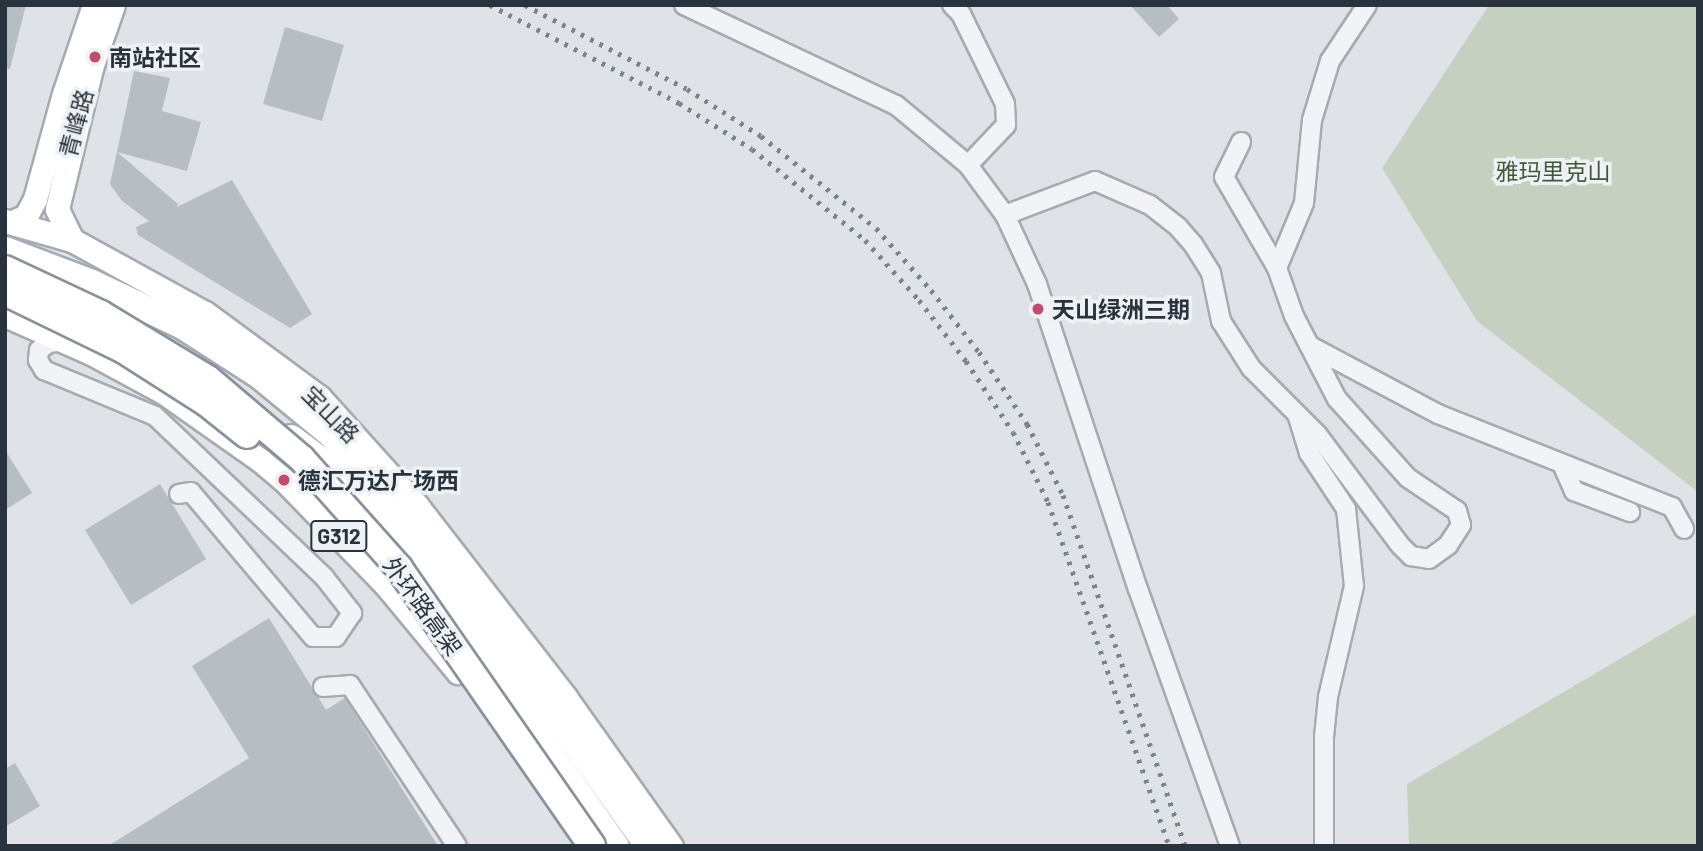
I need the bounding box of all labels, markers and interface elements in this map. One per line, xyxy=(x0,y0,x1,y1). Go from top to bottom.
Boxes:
place label: 南站社区 xyxy=(109,43,201,71)
marker: 南站社区 xyxy=(87,49,103,65)
street label: 青峰路 xyxy=(54,86,98,160)
park label: 雅玛里克山 xyxy=(1496,157,1610,185)
place label: 天山绿洲三期 xyxy=(1052,295,1190,323)
marker: 天山绿洲三期 xyxy=(1030,301,1046,317)
street label: 宝山路 xyxy=(297,380,365,448)
place label: 德汇万达广场西 xyxy=(298,466,459,494)
marker: 德汇万达广场西 xyxy=(276,472,292,488)
road number: G312 xyxy=(309,518,369,554)
street label: 外环路高架 xyxy=(378,551,468,661)

